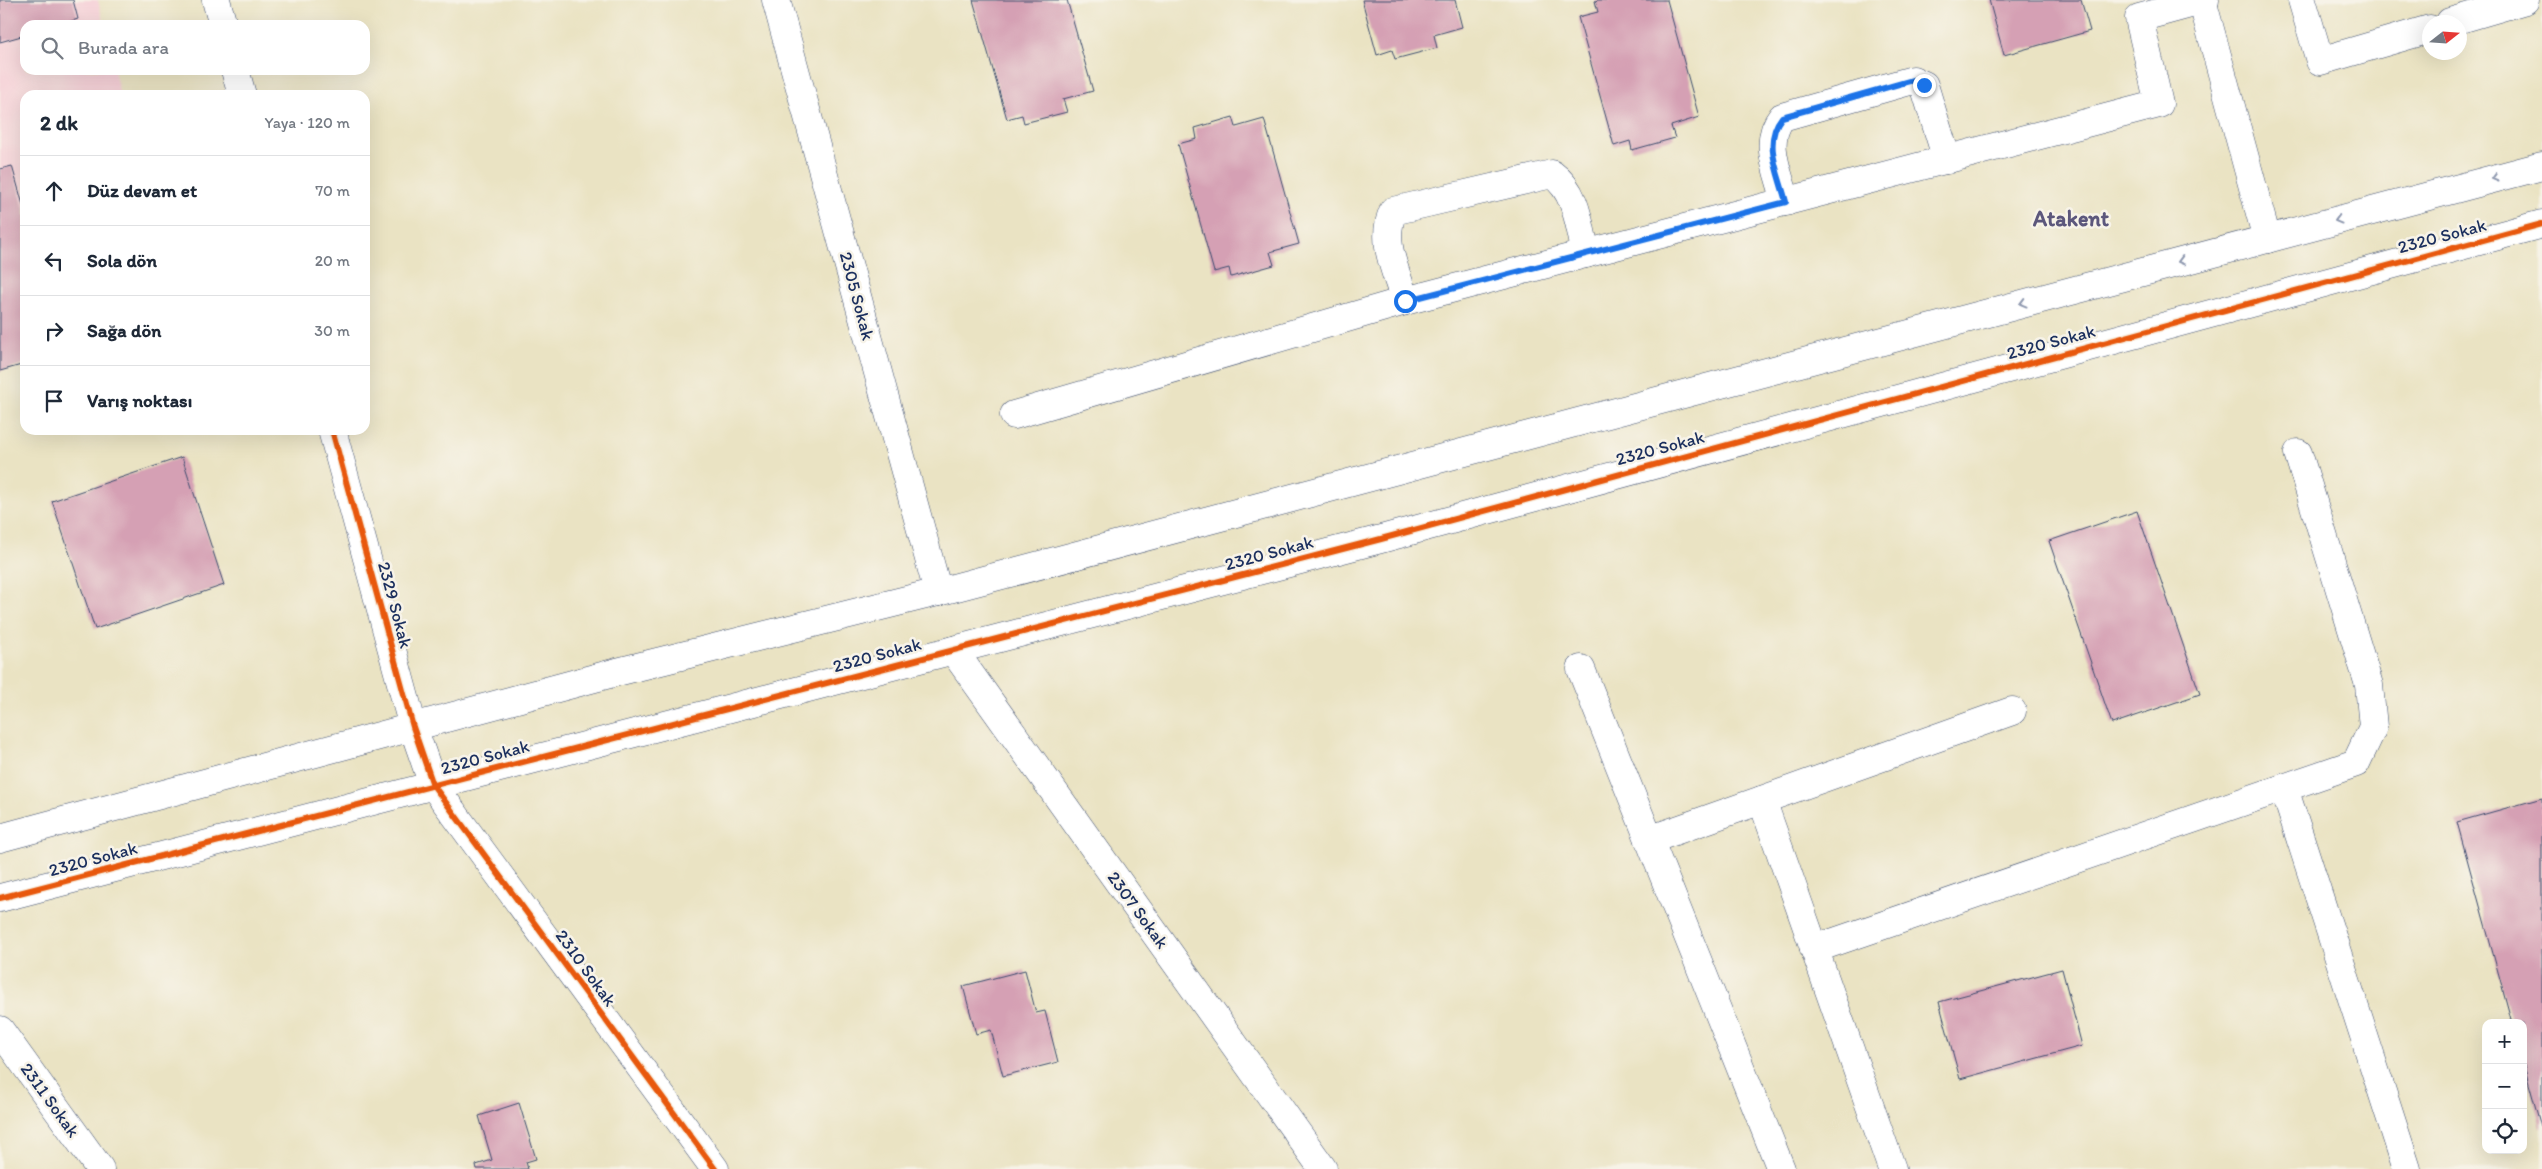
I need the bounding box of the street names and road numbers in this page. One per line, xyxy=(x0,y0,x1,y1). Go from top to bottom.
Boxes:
street label: 2320 Sokak xyxy=(2395,214,2489,258)
street label: 2305 Sokak xyxy=(835,249,879,343)
street label: 2320 Sokak xyxy=(2004,320,2098,364)
street label: 2320 Sokak xyxy=(1613,426,1707,470)
street label: 2320 Sokak xyxy=(1222,531,1316,575)
street label: 2329 Sokak xyxy=(373,559,417,651)
street label: 2320 Sokak xyxy=(830,633,924,677)
street label: 2320 Sokak xyxy=(438,735,532,779)
street label: 2320 Sokak xyxy=(46,837,140,881)
street label: 2307 Sokak xyxy=(1103,867,1173,953)
street label: 2310 Sokak xyxy=(551,925,621,1011)
street label: 2311 Sokak xyxy=(16,1058,84,1142)

